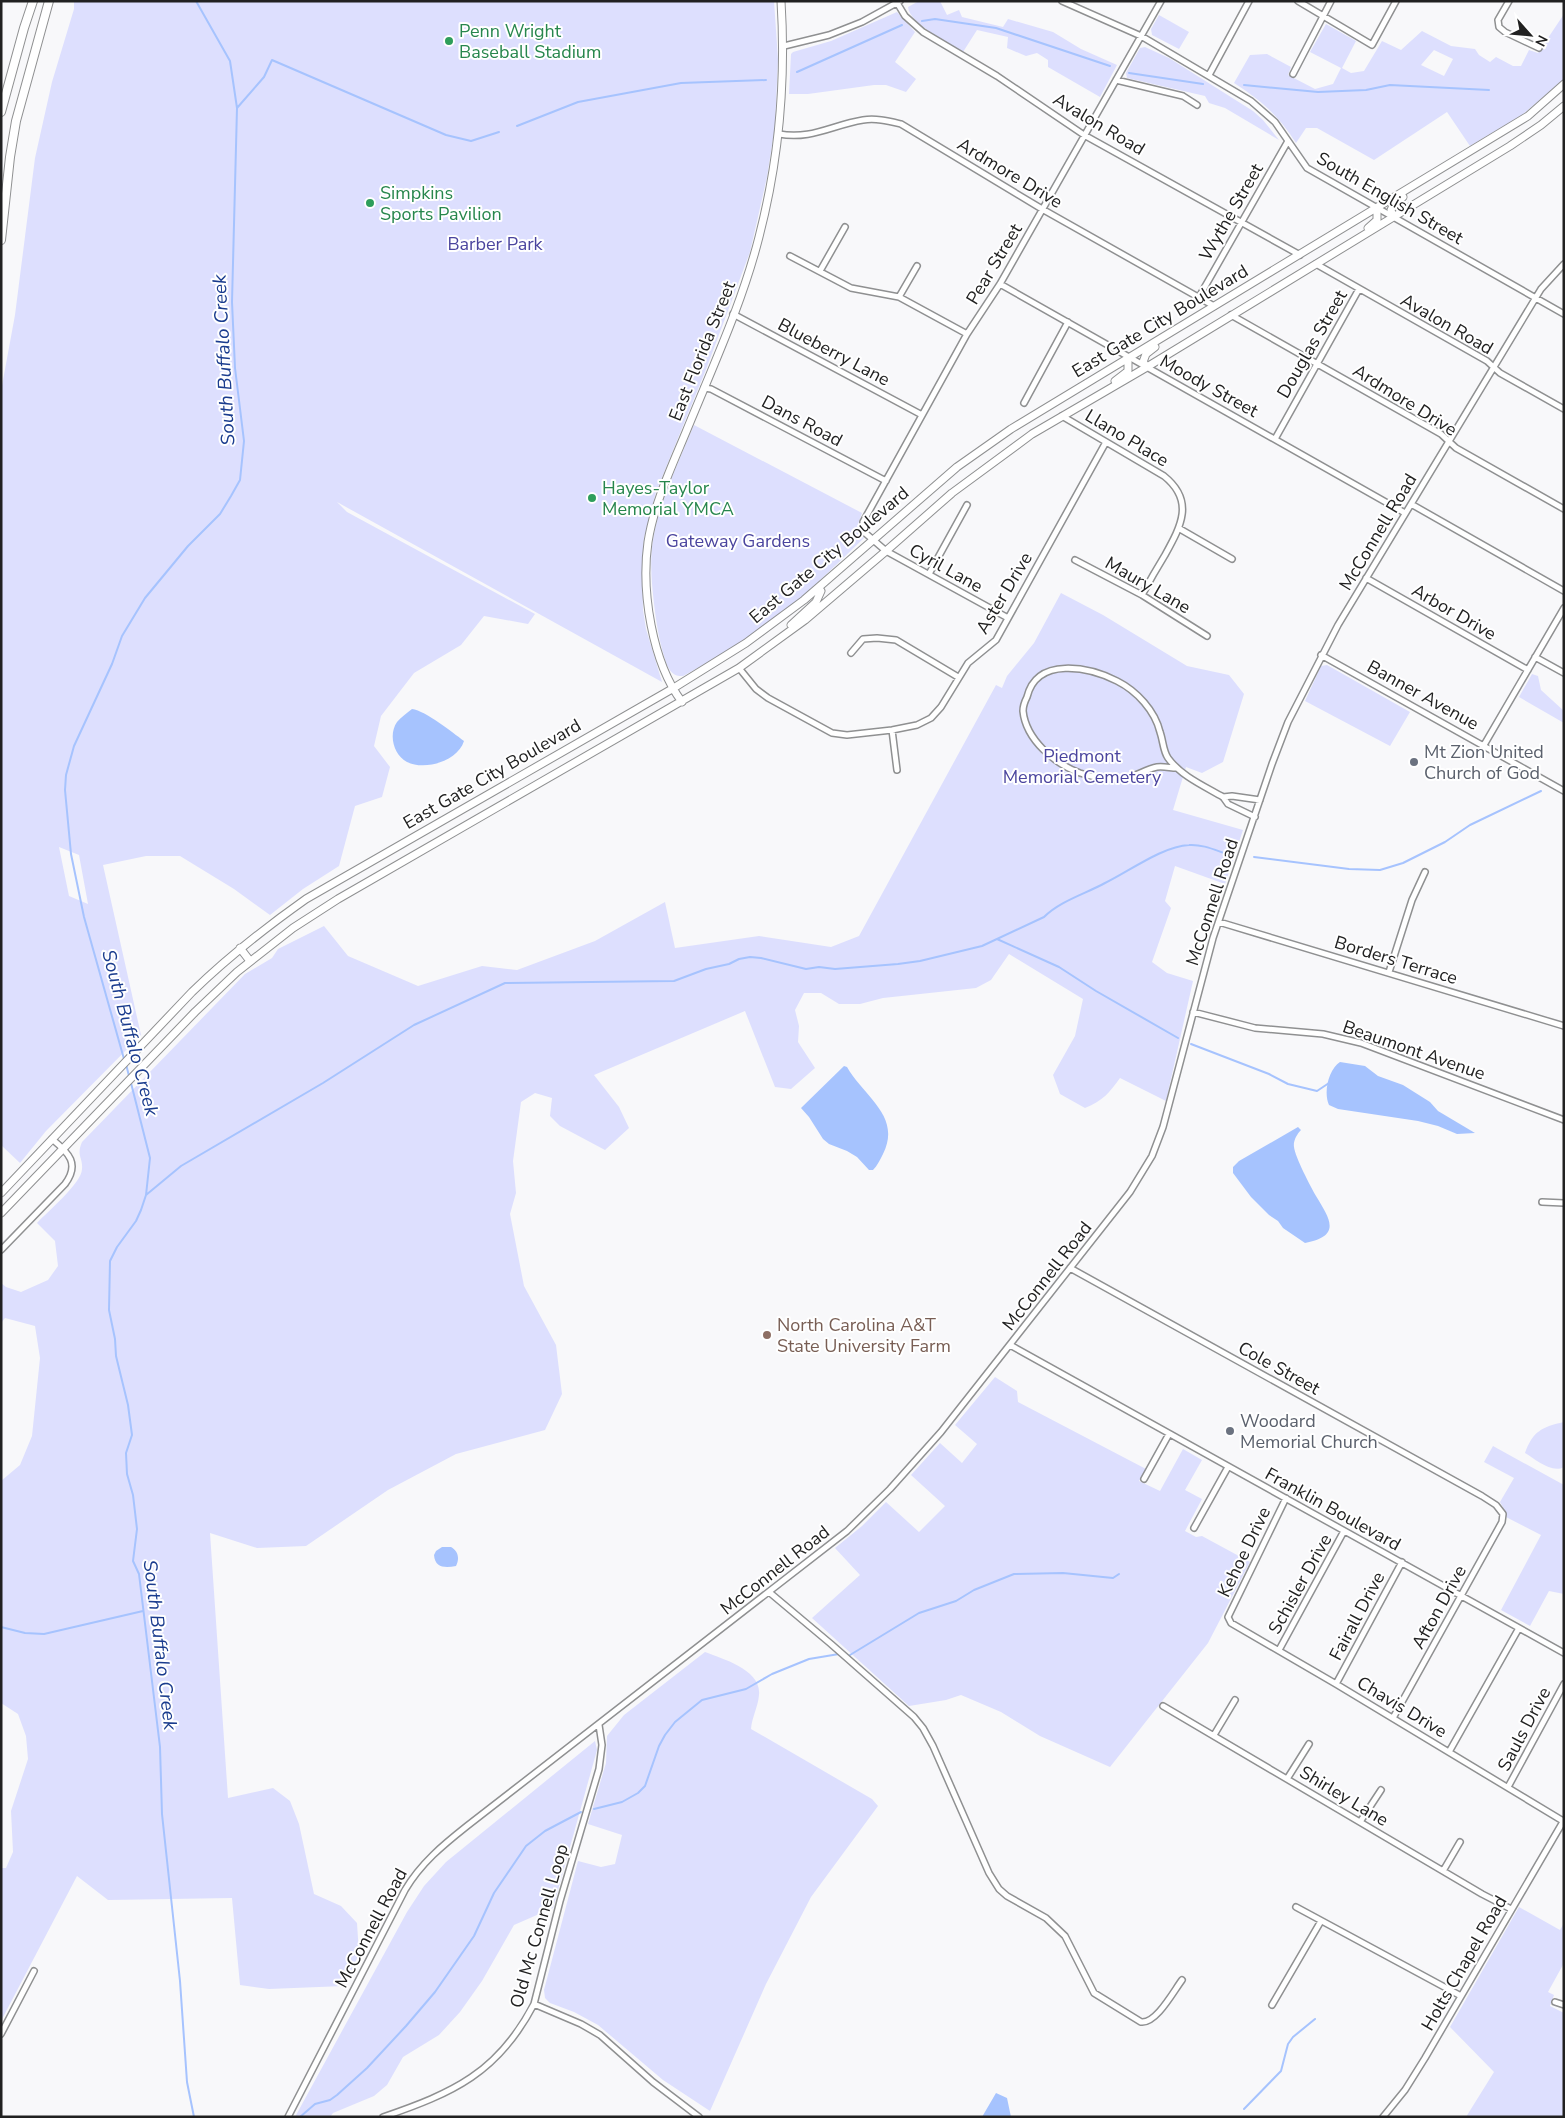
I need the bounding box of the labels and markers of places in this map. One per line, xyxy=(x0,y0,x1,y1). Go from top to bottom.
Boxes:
place label: Penn Wright Baseball Stadium xyxy=(459,19,601,64)
marker: Penn Wright Baseball Stadium xyxy=(443,35,455,47)
place label: Simpkins Sports Pavilion xyxy=(380,181,502,226)
marker: Simpkins Sports Pavilion xyxy=(364,197,376,209)
place label: Hayes-Taylor Memorial YMCA xyxy=(602,476,734,521)
marker: Hayes-Taylor Memorial YMCA xyxy=(586,492,598,504)
place label: Mt Zion United Church of God xyxy=(1424,740,1544,785)
marker: Mt Zion United Church of God xyxy=(1408,756,1420,768)
place label: North Carolina A&T State University Farm xyxy=(777,1313,951,1358)
marker: North Carolina A&T State University Farm xyxy=(761,1329,773,1341)
place label: Woodard Memorial Church xyxy=(1240,1409,1378,1454)
marker: Woodard Memorial Church xyxy=(1224,1425,1236,1437)

